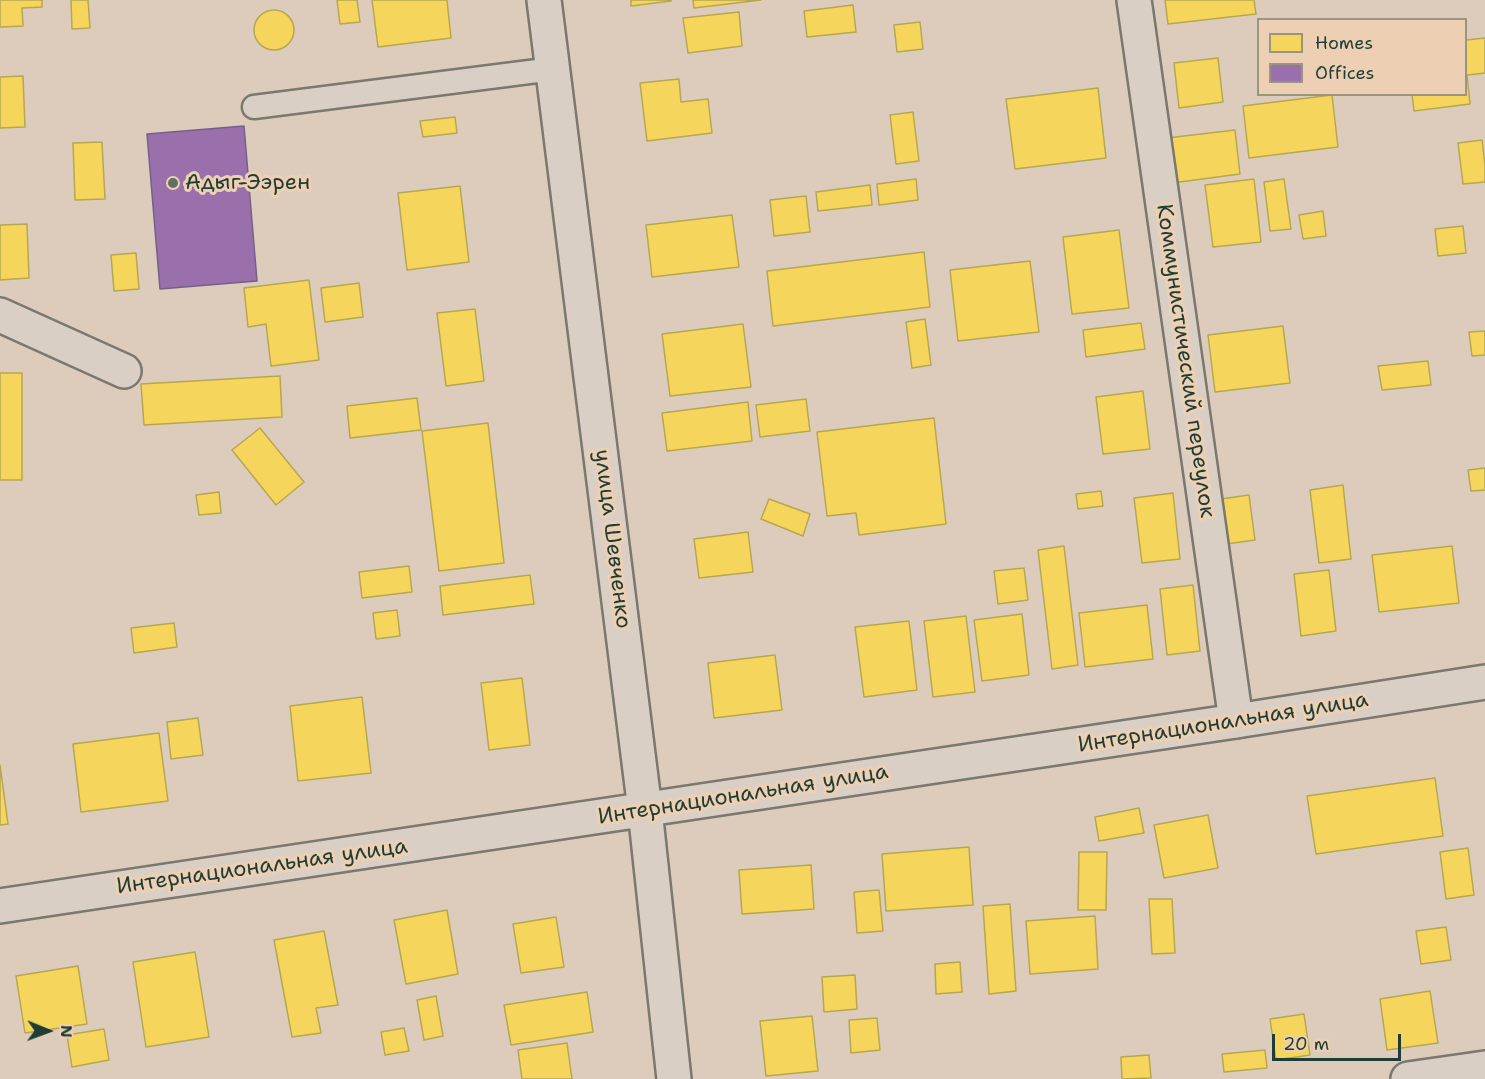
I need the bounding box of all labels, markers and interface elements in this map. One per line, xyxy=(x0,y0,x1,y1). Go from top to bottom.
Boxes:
legend xyxy=(1257,18,1467,96)
text: Homes xyxy=(1315,31,1373,55)
text: Offices xyxy=(1315,61,1374,85)
place label: Адыг-Ээрен xyxy=(185,170,310,196)
marker: Адыг-Ээрен xyxy=(166,176,180,190)
street label: Коммунистический переулок xyxy=(1150,202,1220,520)
street label: улица Шевченко xyxy=(588,448,636,630)
street label: Интернациональная улица xyxy=(1076,687,1370,759)
street label: Интернациональная улица xyxy=(596,759,890,831)
street label: Интернациональная улица xyxy=(115,833,409,901)
north arrow xyxy=(18,1001,78,1061)
scale bar xyxy=(1275,1022,1404,1060)
text: N xyxy=(56,1025,77,1038)
text: 20 m xyxy=(1283,1032,1329,1056)

